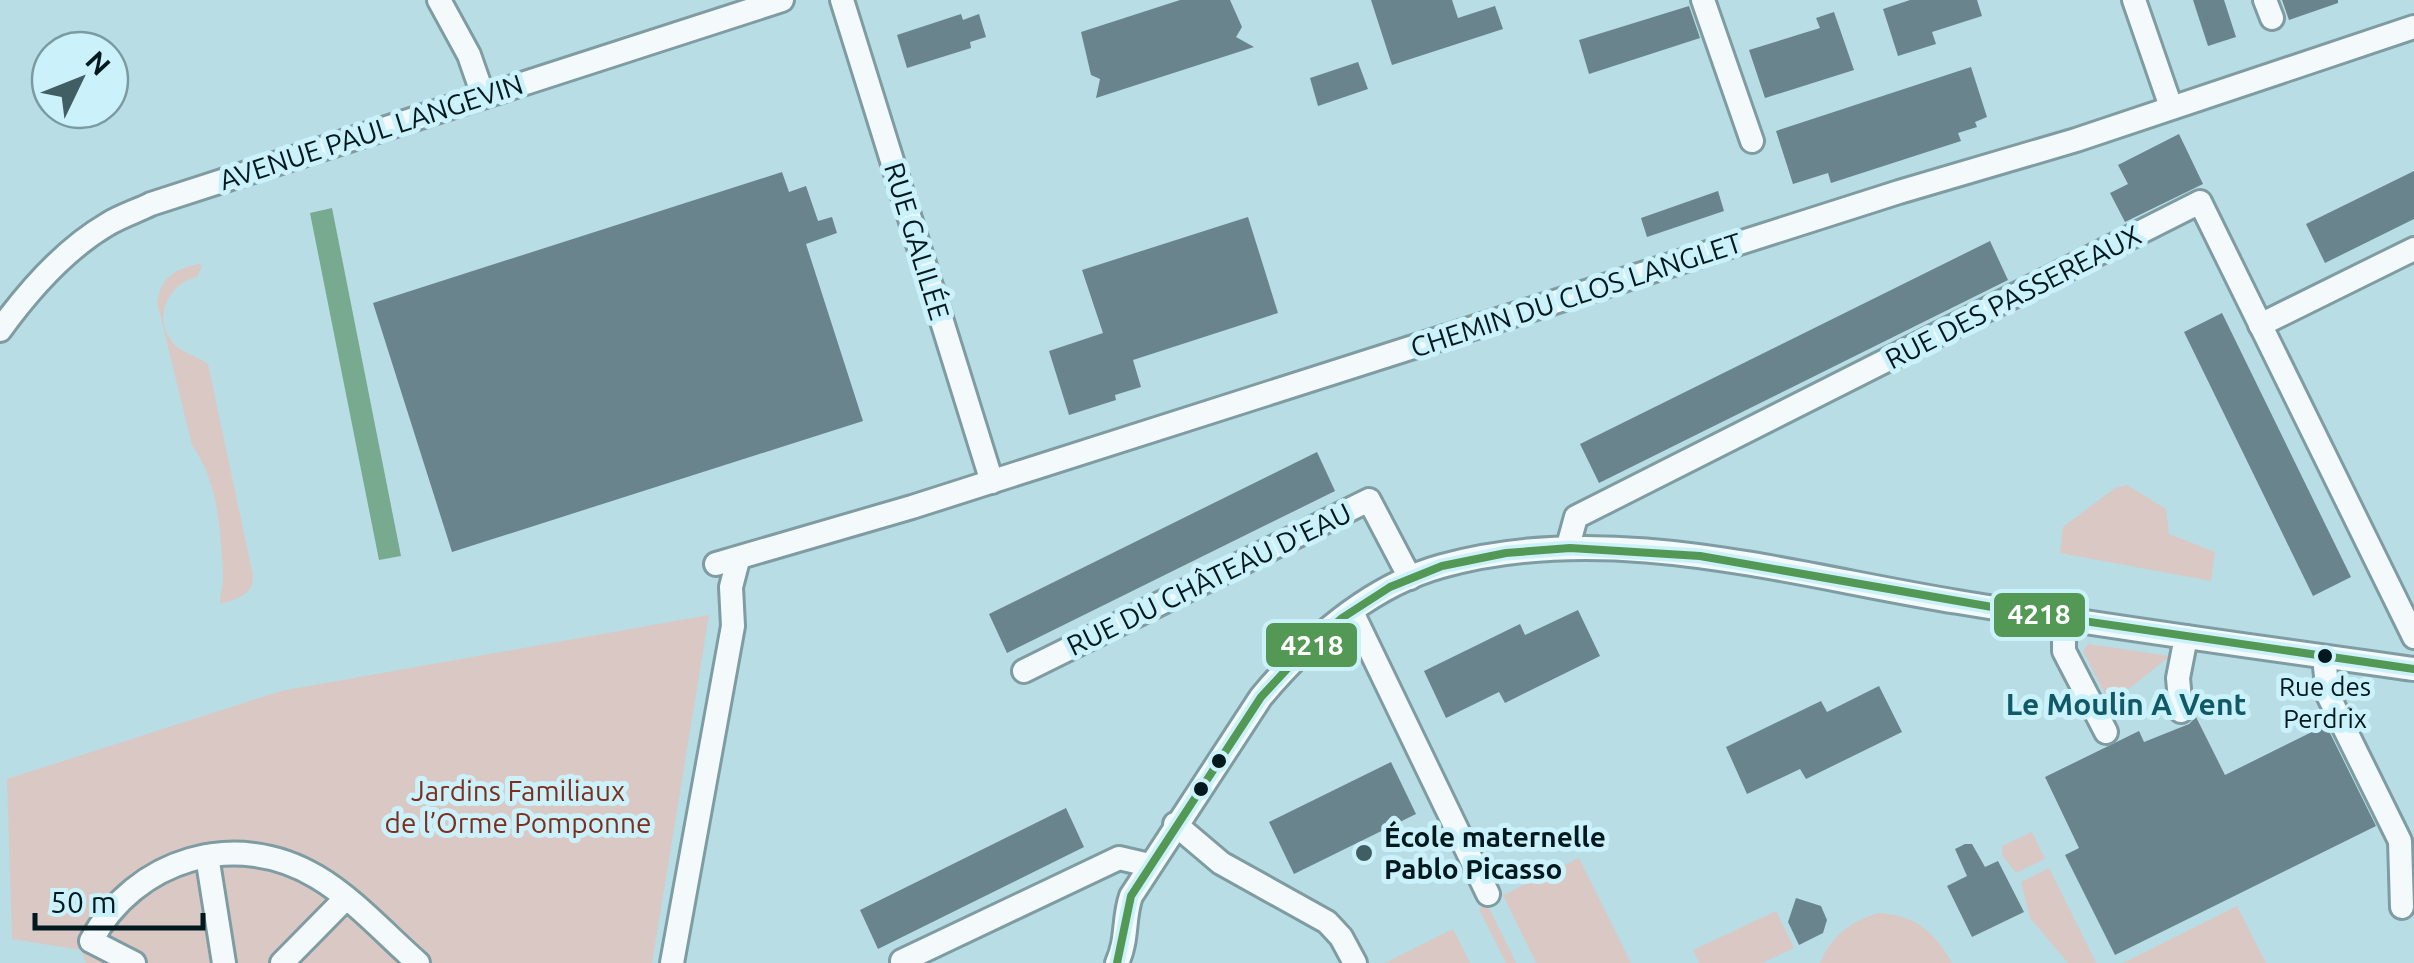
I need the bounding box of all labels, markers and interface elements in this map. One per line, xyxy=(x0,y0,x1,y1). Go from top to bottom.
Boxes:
north arrow xyxy=(30,30,130,130)
text: N xyxy=(80,44,117,81)
street label: AVENUE PAUL LANGEVIN xyxy=(215,68,527,195)
street label: RUE GALILÉE xyxy=(879,158,957,323)
street label: RUE DES PASSEREAUX xyxy=(1880,219,2146,375)
street label: CHEMIN DU CLOS LANGLET xyxy=(1406,226,1746,363)
street label: RUE DU CHÂTEAU D'EAU xyxy=(1061,495,1356,661)
line badge: 4218 xyxy=(1992,591,2087,639)
text: 4218 xyxy=(2007,598,2071,629)
line badge: 4218 xyxy=(1264,621,1359,669)
text: 4218 xyxy=(1280,629,1344,660)
marker: Rue des Perdrix xyxy=(2315,646,2335,666)
place label: Rue des Perdrix xyxy=(2279,672,2371,733)
district label: Le Moulin A Vent xyxy=(2006,687,2246,721)
unlabelled marker xyxy=(1209,751,1229,771)
park label: Jardins Familiaux de l’Orme Pomponne xyxy=(385,775,651,838)
unlabelled marker xyxy=(1191,779,1211,799)
place label: École maternelle Pablo Picasso xyxy=(1384,820,1606,884)
marker: École maternelle Pablo Picasso xyxy=(1353,842,1375,864)
scale bar xyxy=(35,868,202,930)
text: 50 m xyxy=(50,885,117,919)

